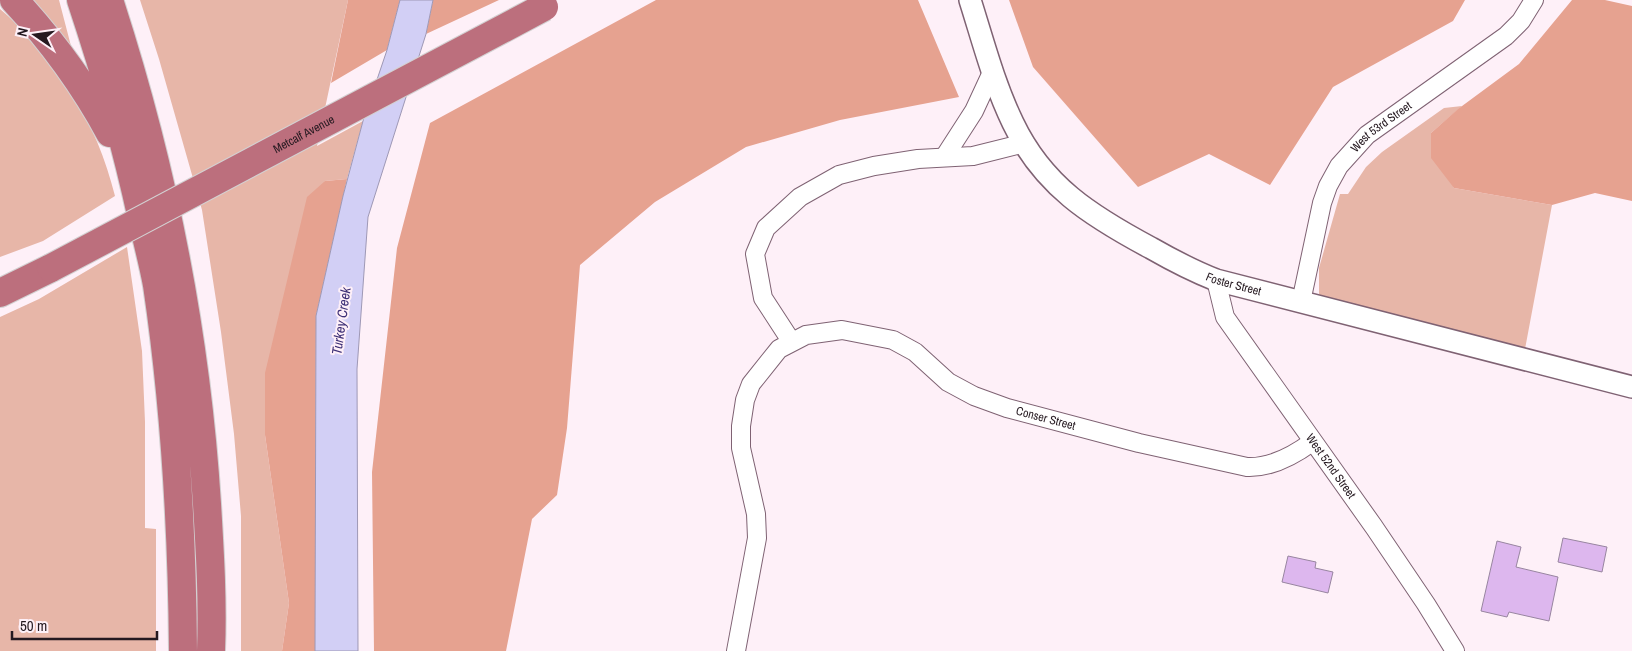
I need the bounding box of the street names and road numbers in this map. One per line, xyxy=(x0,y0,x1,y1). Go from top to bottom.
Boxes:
street label: West 53rd Street xyxy=(1347,98,1415,156)
street label: Metcalf Avenue xyxy=(270,111,337,157)
street label: Foster Street xyxy=(1204,269,1263,299)
street label: Conser Street xyxy=(1014,403,1077,434)
street label: West 52nd Street xyxy=(1302,431,1360,502)

